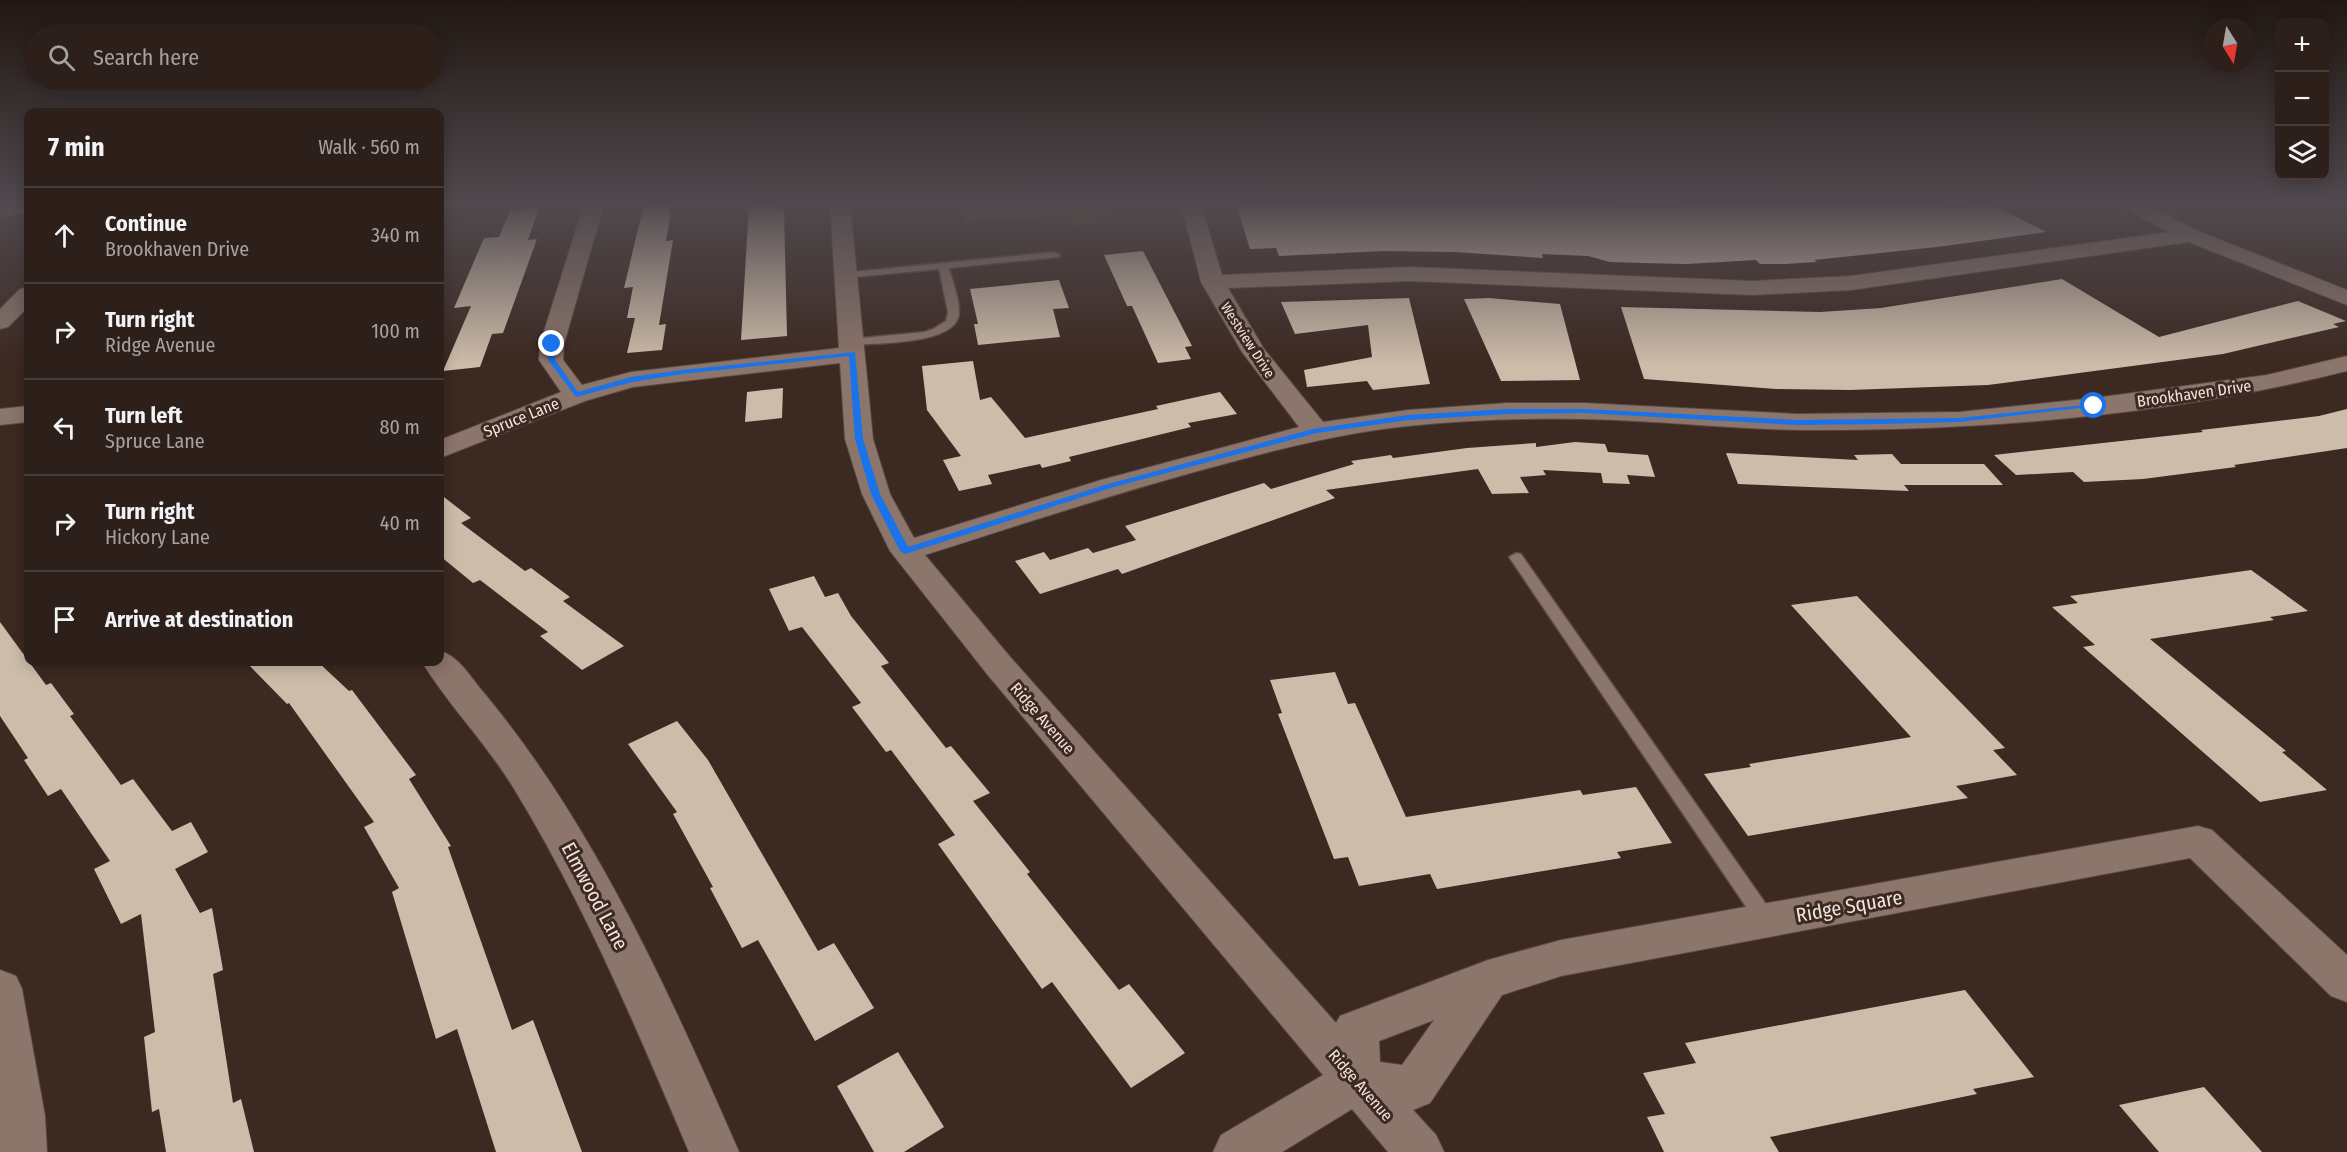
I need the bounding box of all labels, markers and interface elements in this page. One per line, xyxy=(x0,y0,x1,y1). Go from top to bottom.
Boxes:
north arrow xyxy=(2203,18,2257,72)
map controls xyxy=(2275,18,2329,180)
button: + xyxy=(2275,18,2329,72)
search box xyxy=(24,24,444,90)
icon: search xyxy=(45,41,78,74)
text: Search here xyxy=(93,44,199,71)
button: − xyxy=(2275,72,2329,126)
button: layers xyxy=(2275,126,2329,180)
text: 7 min xyxy=(48,132,105,163)
text: Walk · 560 m xyxy=(318,135,420,159)
text: Continue xyxy=(105,210,187,237)
icon: ahead xyxy=(48,219,81,252)
text: 340 m xyxy=(371,223,420,247)
text: Brookhaven Drive xyxy=(105,237,249,261)
street label: Westview Drive xyxy=(1217,299,1278,381)
text: Turn right xyxy=(105,306,194,333)
icon: right xyxy=(48,315,81,348)
text: 100 m xyxy=(371,319,420,343)
route end xyxy=(538,330,564,356)
text: Ridge Avenue xyxy=(105,333,215,357)
street label: Brookhaven Drive xyxy=(2136,376,2253,411)
route start xyxy=(2080,392,2106,418)
street label: Spruce Lane xyxy=(481,394,562,441)
text: Turn left xyxy=(105,402,183,429)
icon: left xyxy=(48,411,81,444)
text: 80 m xyxy=(380,415,420,439)
text: Spruce Lane xyxy=(105,429,205,453)
text: Turn right xyxy=(105,498,194,525)
icon: right xyxy=(48,507,81,540)
text: 40 m xyxy=(380,511,420,535)
text: Hickory Lane xyxy=(105,525,210,549)
icon: arrive xyxy=(48,603,81,636)
text: Arrive at destination xyxy=(105,606,293,633)
street label: Ridge Avenue xyxy=(1006,679,1079,758)
street label: Elmwood Lane xyxy=(557,838,633,954)
street label: Ridge Square xyxy=(1794,885,1904,927)
street label: Ridge Avenue xyxy=(1324,1046,1397,1125)

